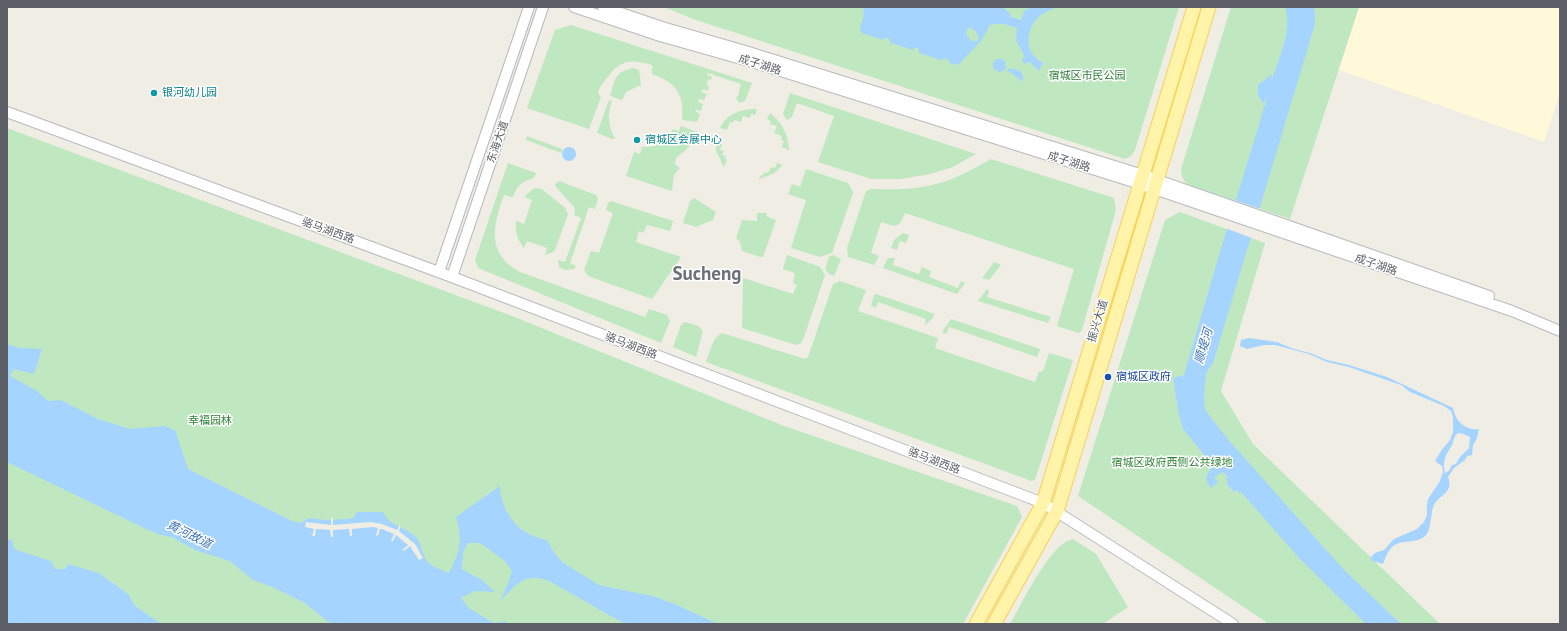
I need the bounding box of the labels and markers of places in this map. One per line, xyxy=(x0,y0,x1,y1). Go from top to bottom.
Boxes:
place label: 银河幼儿园 xyxy=(162,86,217,100)
marker: 银河幼儿园 xyxy=(149,88,159,98)
place label: 宿城区会展中心 xyxy=(645,133,722,147)
marker: 宿城区会展中心 xyxy=(632,135,642,145)
place label: 宿城区政府 xyxy=(1116,370,1171,384)
marker: 宿城区政府 xyxy=(1103,372,1113,382)

